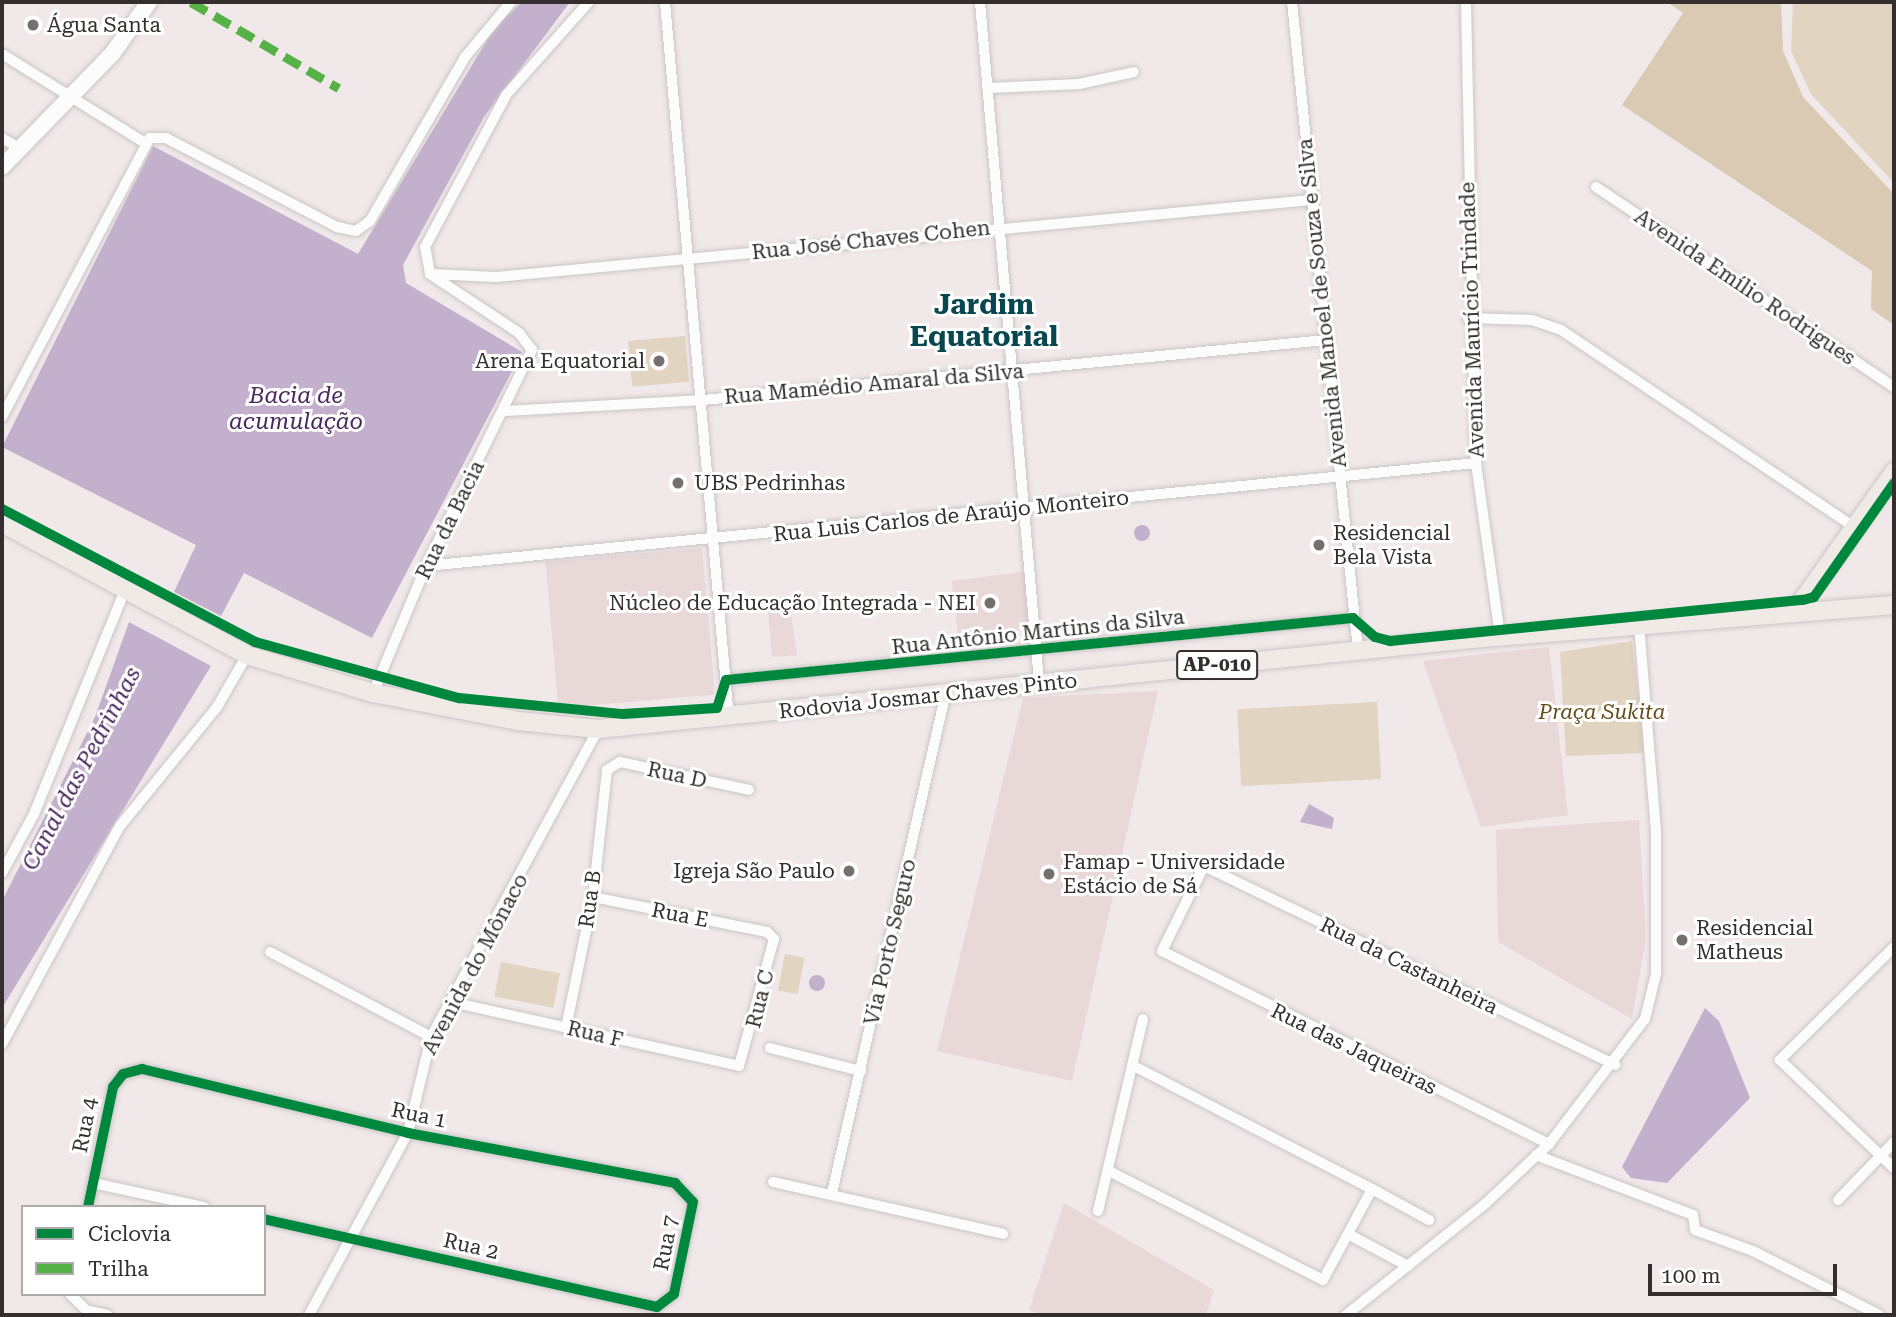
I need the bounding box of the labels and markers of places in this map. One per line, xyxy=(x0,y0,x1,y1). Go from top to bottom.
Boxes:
place label: Água Santa xyxy=(47,12,161,38)
marker: Água Santa xyxy=(25,17,41,33)
place label: Arena Equatorial xyxy=(475,348,645,374)
marker: Arena Equatorial xyxy=(651,353,667,369)
place label: UBS Pedrinhas xyxy=(694,470,845,496)
marker: UBS Pedrinhas xyxy=(668,473,688,493)
place label: Residencial Bela Vista xyxy=(1333,520,1450,570)
marker: Residencial Bela Vista xyxy=(1311,537,1327,553)
place label: Núcleo de Educação Integrada - NEI xyxy=(609,590,976,616)
marker: Núcleo de Educação Integrada - NEI xyxy=(982,595,998,611)
place label: Famap - Universidade Estácio de Sá xyxy=(1063,849,1285,899)
place label: Igreja São Paulo xyxy=(673,858,835,884)
marker: Igreja São Paulo xyxy=(841,863,857,879)
marker: Famap - Universidade Estácio de Sá xyxy=(1041,866,1057,882)
place label: Residencial Matheus xyxy=(1696,915,1813,965)
marker: Residencial Matheus xyxy=(1674,932,1690,948)

